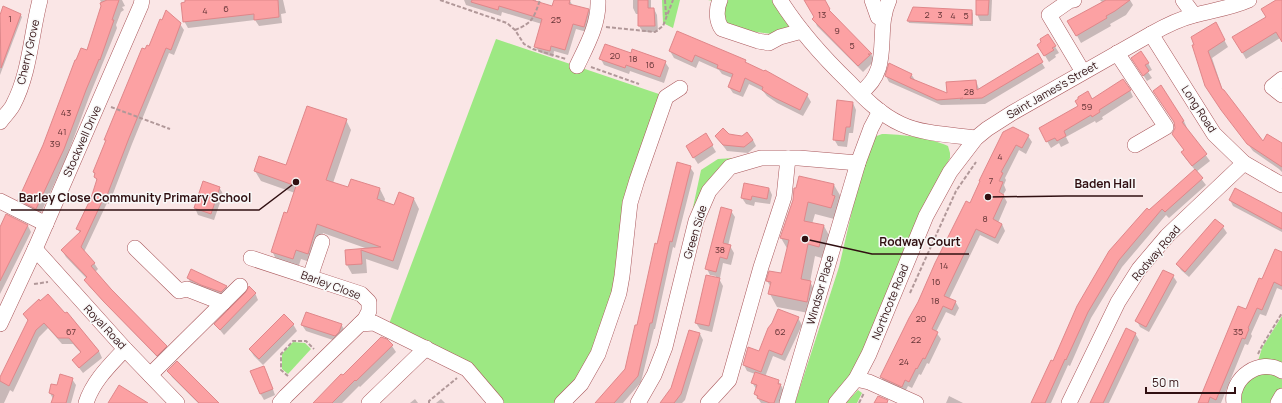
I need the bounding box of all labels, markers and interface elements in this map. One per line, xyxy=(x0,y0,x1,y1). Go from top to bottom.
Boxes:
house number: 6 xyxy=(223,2,229,15)
house number: 4 xyxy=(202,4,208,17)
house number: 13 xyxy=(818,8,826,21)
house number: 2 xyxy=(924,8,930,21)
house number: 3 xyxy=(938,8,943,21)
house number: 4 xyxy=(950,9,956,22)
house number: 5 xyxy=(963,9,969,22)
house number: 1 xyxy=(8,12,12,25)
house number: 25 xyxy=(551,13,561,26)
street label: Cherry Grove xyxy=(13,17,42,86)
house number: 9 xyxy=(834,24,840,37)
house number: 5 xyxy=(849,39,855,52)
house number: 20 xyxy=(610,49,620,62)
house number: 18 xyxy=(629,52,637,65)
street label: Saint James's Street xyxy=(1003,57,1100,122)
house number: 16 xyxy=(645,58,655,71)
street label: Long Road xyxy=(1179,82,1220,135)
house number: 28 xyxy=(964,85,974,98)
house number: 59 xyxy=(1082,100,1092,113)
street label: Stockwell Drive xyxy=(59,102,104,179)
house number: 43 xyxy=(61,106,71,119)
house number: 41 xyxy=(58,125,66,138)
house number: 39 xyxy=(50,137,60,150)
house number: 4 xyxy=(997,150,1003,163)
callout: Baden Hall xyxy=(1066,172,1143,196)
house number: 7 xyxy=(989,174,994,187)
text: Baden Hall xyxy=(1074,175,1136,192)
callout: Barley Close Community Primary School xyxy=(11,186,259,210)
text: Barley Close Community Primary School xyxy=(19,189,251,206)
street label: Green Side xyxy=(679,203,710,261)
house number: 8 xyxy=(982,212,988,225)
street label: Rodway Road xyxy=(1128,222,1183,284)
callout: Rodway Court xyxy=(872,230,969,254)
text: Rodway Court xyxy=(879,233,961,250)
house number: 38 xyxy=(715,243,725,256)
street label: Windsor Place xyxy=(802,253,837,326)
house number: 14 xyxy=(940,259,948,272)
street label: Northcote Road xyxy=(868,262,912,342)
street label: Barley Close xyxy=(299,267,364,303)
house number: 16 xyxy=(931,275,941,288)
house number: 18 xyxy=(931,294,939,307)
street label: Royal Road xyxy=(81,301,130,352)
house number: 20 xyxy=(916,312,926,325)
house number: 67 xyxy=(66,325,77,338)
house number: 62 xyxy=(775,325,785,338)
house number: 35 xyxy=(1233,325,1243,338)
house number: 22 xyxy=(911,333,921,346)
house number: 24 xyxy=(899,355,909,368)
scale bar xyxy=(1146,369,1235,395)
text: 50 m xyxy=(1152,374,1179,391)

